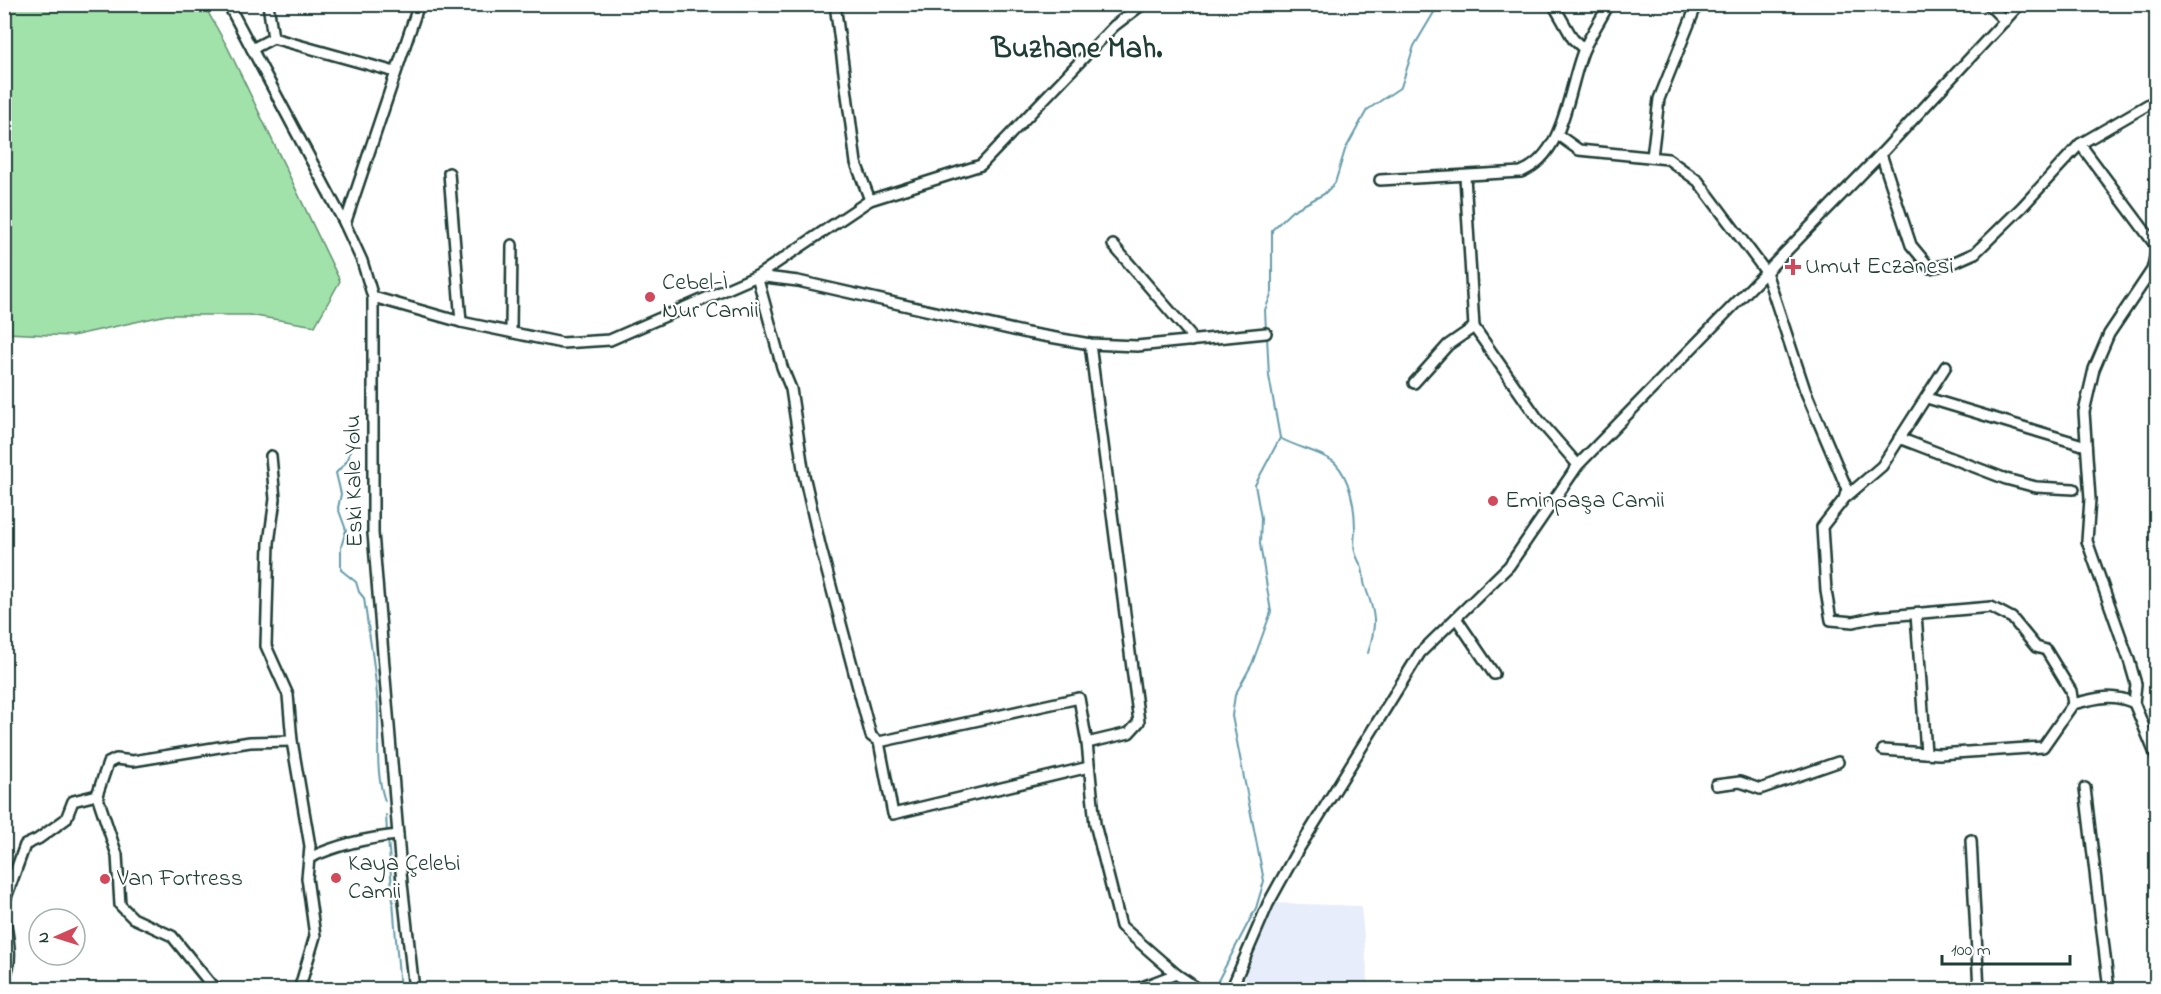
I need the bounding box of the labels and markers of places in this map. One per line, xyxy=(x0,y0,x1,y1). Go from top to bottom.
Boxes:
place label: Umut Eczanesi xyxy=(1805,250,1954,285)
marker: Umut Eczanesi xyxy=(1786,260,1800,274)
place label: Cebel-İ Nur Camii xyxy=(662,266,759,329)
marker: Cebel-İ Nur Camii xyxy=(643,290,657,304)
place label: Eminpaşa Camii xyxy=(1505,484,1665,519)
marker: Eminpaşa Camii xyxy=(1486,494,1500,508)
place label: Kaya Çelebi Camii xyxy=(348,847,461,910)
place label: Van Fortress xyxy=(116,862,243,897)
marker: Kaya Çelebi Camii xyxy=(329,871,343,885)
marker: Van Fortress xyxy=(98,872,112,886)

